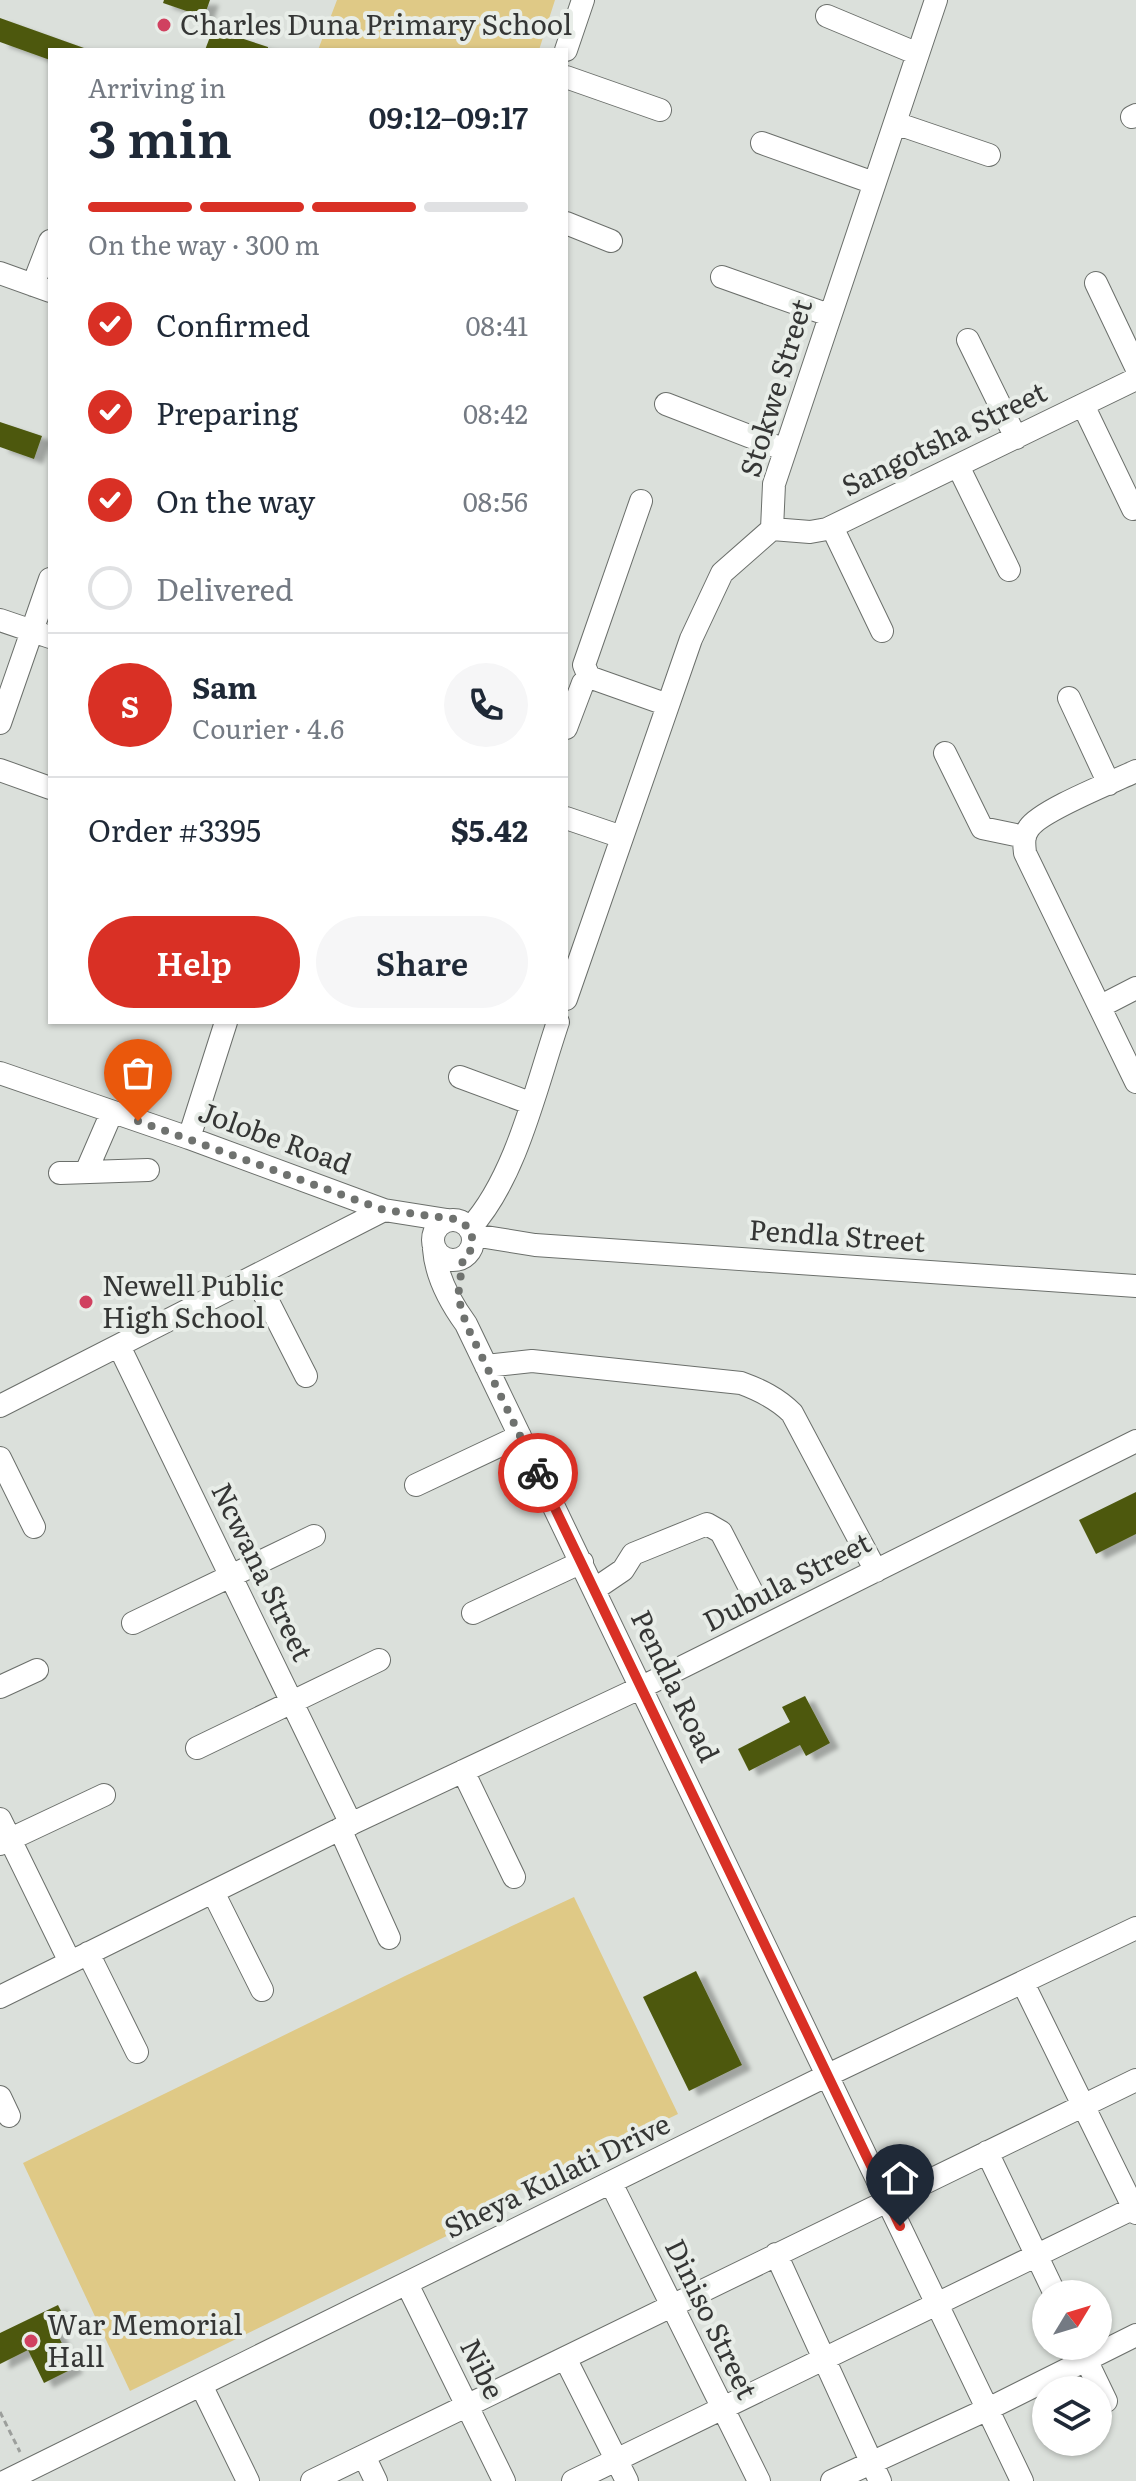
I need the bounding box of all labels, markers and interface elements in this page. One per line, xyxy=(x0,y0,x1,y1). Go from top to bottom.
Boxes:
place label: Charles Duna Primary School xyxy=(180,2,572,44)
marker: Charles Duna Primary School xyxy=(155,16,173,34)
text: Arriving in xyxy=(88,67,226,106)
text: 09:12–09:17 xyxy=(369,94,528,138)
text: 3 min xyxy=(88,97,232,174)
text: On the way · 300 m xyxy=(88,224,320,263)
street label: Stokwe Street xyxy=(727,293,821,482)
icon: check xyxy=(88,302,132,346)
text: Confirmed xyxy=(156,302,310,346)
text: 08:41 xyxy=(466,305,528,344)
street label: Sangotsha Street xyxy=(833,369,1053,505)
icon: check xyxy=(88,390,132,434)
text: Preparing xyxy=(156,390,298,434)
text: 08:42 xyxy=(463,393,528,432)
icon: check xyxy=(88,478,132,522)
text: On the way xyxy=(156,478,315,522)
text: 08:56 xyxy=(463,481,528,520)
text: Delivered xyxy=(156,566,293,610)
button: phone xyxy=(444,663,528,747)
text: Sam xyxy=(192,664,257,708)
text: S xyxy=(121,683,139,727)
text: Courier · 4.6 xyxy=(192,708,344,747)
text: Order #3395 xyxy=(88,807,261,851)
text: $5.42 xyxy=(451,807,528,851)
button: Help xyxy=(88,916,300,1008)
button: Share xyxy=(316,916,528,1008)
pin xyxy=(104,1039,172,1121)
icon: bag xyxy=(116,1051,160,1095)
street label: Jolobe Road xyxy=(193,1089,358,1183)
street label: Pendla Street xyxy=(747,1207,927,1261)
place label: Newell Public High School xyxy=(102,1263,284,1337)
marker: Newell Public High School xyxy=(77,1293,95,1311)
courier xyxy=(498,1433,578,1513)
icon: bike xyxy=(516,1451,560,1495)
street label: Ncwana Street xyxy=(202,1475,325,1668)
street label: Dubula Street xyxy=(695,1520,878,1641)
street label: Pendla Road xyxy=(622,1602,732,1768)
street label: Sheya Kulati Drive xyxy=(436,2101,676,2247)
pin xyxy=(866,2144,934,2226)
icon: home xyxy=(878,2156,922,2200)
street label: Diniso Street xyxy=(656,2231,770,2406)
north arrow xyxy=(1032,2280,1112,2360)
map controls xyxy=(1032,2280,1112,2456)
place label: War Memorial Hall xyxy=(47,2302,243,2376)
street label: Nibe xyxy=(451,2331,516,2406)
marker: War Memorial Hall xyxy=(22,2332,40,2350)
button: layers xyxy=(1032,2376,1112,2456)

